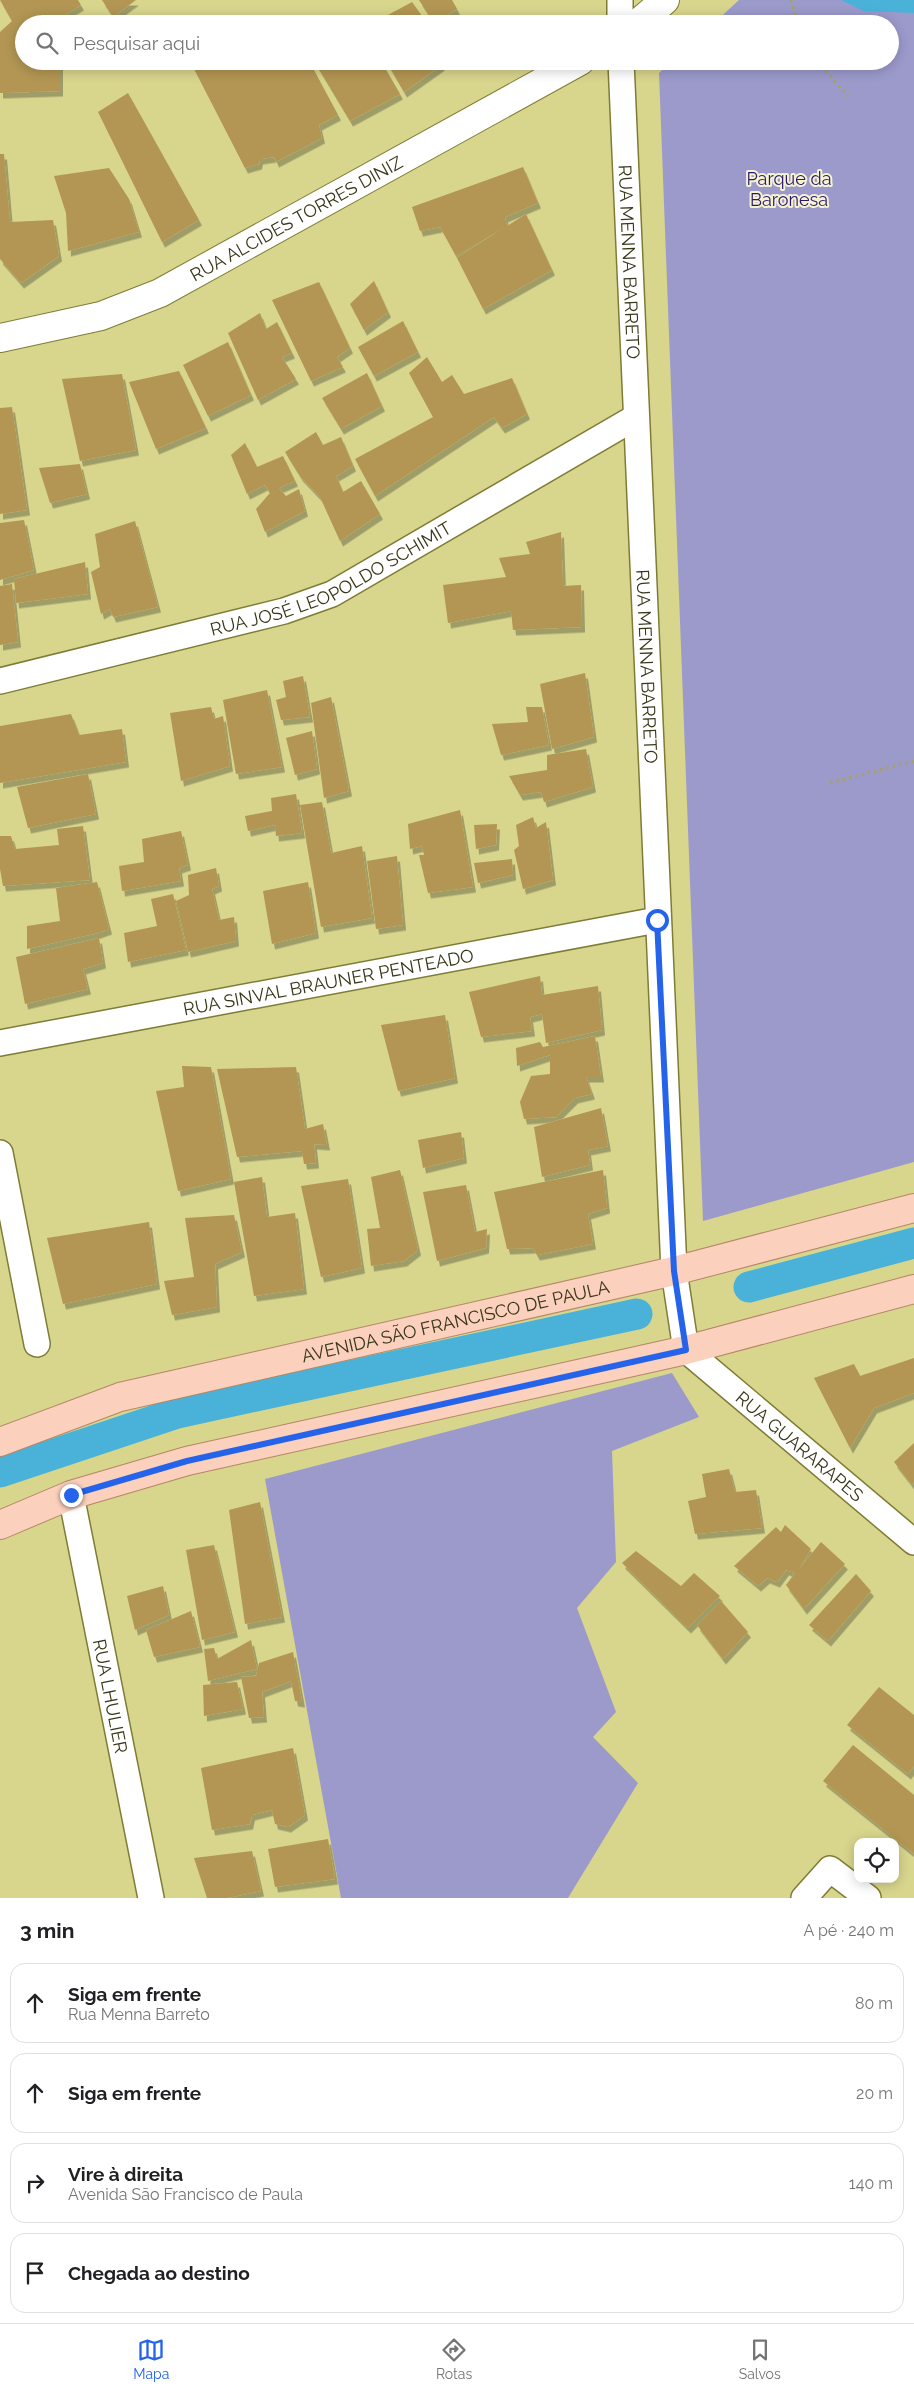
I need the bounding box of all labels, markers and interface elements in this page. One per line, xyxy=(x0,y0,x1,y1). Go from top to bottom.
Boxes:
search box xyxy=(15,15,899,70)
icon: search xyxy=(33,29,61,57)
text: Pesquisar aqui xyxy=(73,32,200,54)
street label: RUA ALCIDES TORRES DINIZ xyxy=(186,151,406,285)
street label: RUA MENNA BARRETO xyxy=(615,164,645,359)
park label: Parque da Baronesa xyxy=(747,168,831,210)
street label: RUA JOSÉ LEOPOLDO SCHIMIT xyxy=(208,517,455,639)
street label: RUA MENNA BARRETO xyxy=(633,569,662,764)
route start xyxy=(646,909,669,932)
street label: RUA SINVAL BRAUNER PENTEADO xyxy=(181,944,475,1019)
street label: AVENIDA SÃO FRANCISCO DE PAULA xyxy=(299,1276,611,1366)
street label: RUA GUARARAPES xyxy=(732,1386,868,1506)
route end xyxy=(60,1484,83,1507)
street label: RUA LHULIER xyxy=(89,1637,133,1755)
map controls xyxy=(854,1838,899,1883)
button: locate xyxy=(854,1838,899,1883)
text: 3 min xyxy=(20,1918,74,1943)
text: A pé · 240 m xyxy=(804,1921,894,1940)
text: Siga em frente xyxy=(68,1983,201,2005)
icon: ahead xyxy=(21,1989,49,2017)
text: 80 m xyxy=(855,1994,893,2013)
text: Rua Menna Barreto xyxy=(68,2005,210,2024)
icon: ahead xyxy=(21,2079,49,2107)
text: Siga em frente xyxy=(68,2082,201,2104)
text: 20 m xyxy=(856,2084,893,2103)
text: Vire à direita xyxy=(68,2163,183,2185)
icon: right xyxy=(21,2169,49,2197)
text: 140 m xyxy=(849,2174,893,2193)
text: Avenida São Francisco de Paula xyxy=(68,2185,303,2204)
icon: arrive xyxy=(21,2259,49,2287)
text: Chegada ao destino xyxy=(68,2262,250,2284)
tab: Mapa xyxy=(133,2336,169,2382)
tab: Rotas xyxy=(436,2336,472,2382)
tab: Salvos xyxy=(739,2336,781,2382)

